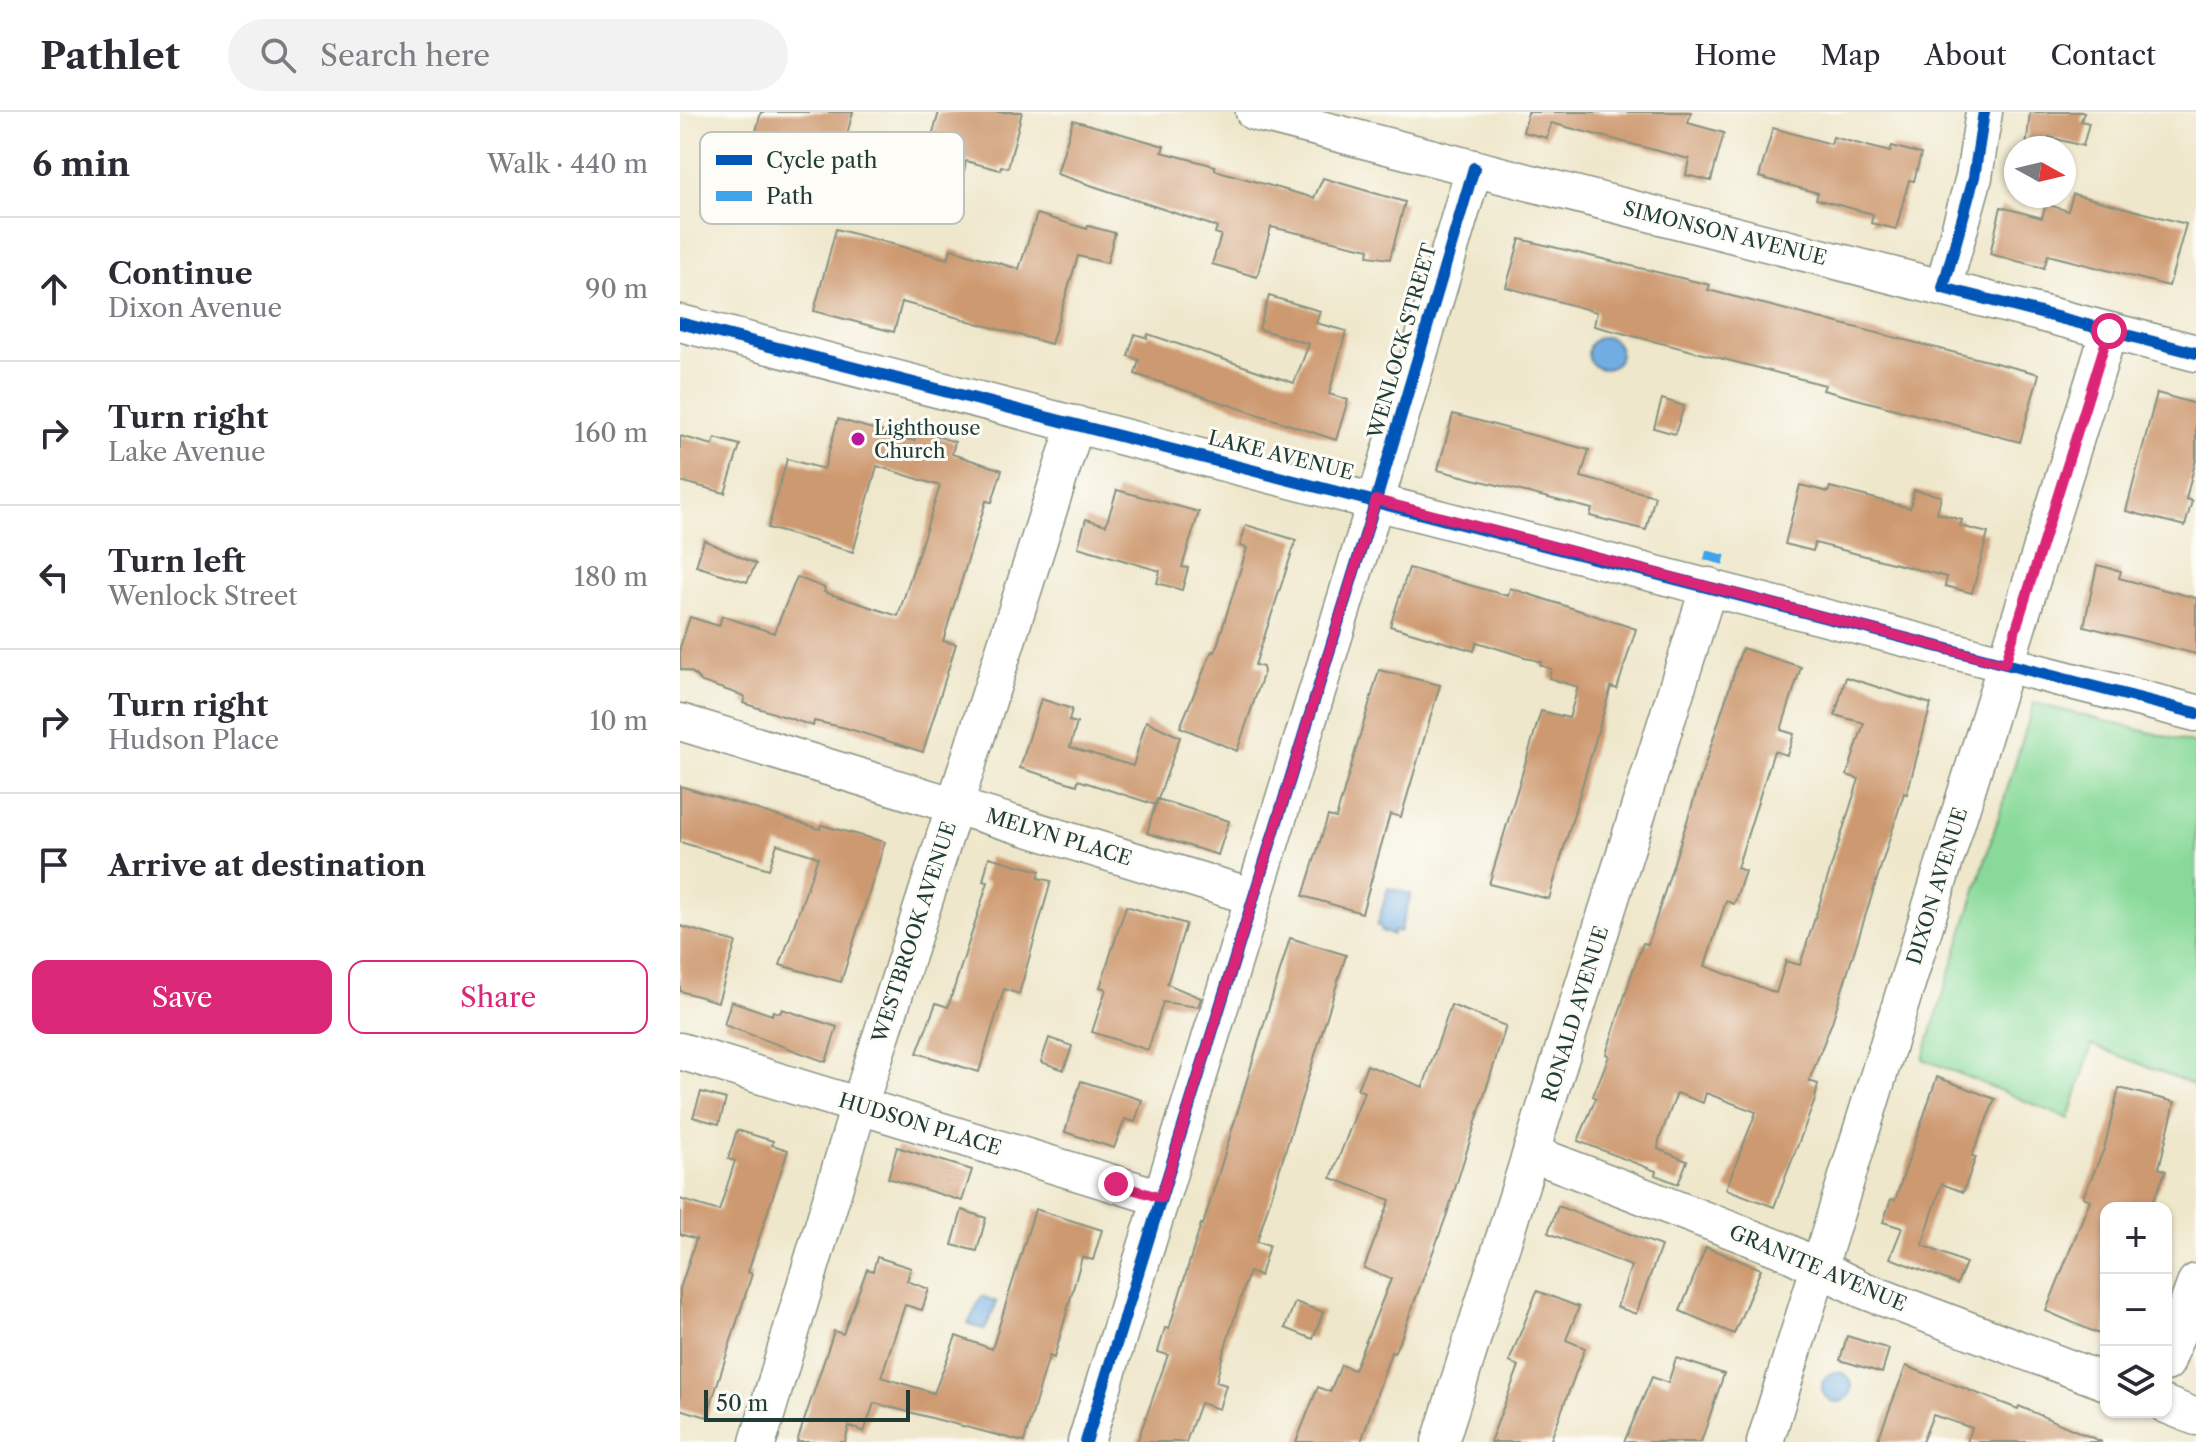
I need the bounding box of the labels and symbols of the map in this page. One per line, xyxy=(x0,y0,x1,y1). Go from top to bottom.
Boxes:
legend xyxy=(700,132,964,224)
north arrow xyxy=(2004,136,2076,208)
text: Cycle path xyxy=(766,147,878,174)
text: Path xyxy=(766,183,814,210)
street label: SIMONSON AVENUE xyxy=(1621,196,1829,270)
street label: WENLOCK STREET xyxy=(1362,241,1441,442)
route start xyxy=(2091,313,2127,349)
place label: Lighthouse Church xyxy=(874,416,980,463)
street label: LAKE AVENUE xyxy=(1206,425,1356,485)
marker: Lighthouse Church xyxy=(849,430,867,448)
street label: MELYN PLACE xyxy=(983,803,1135,871)
street label: DIXON AVENUE xyxy=(1902,804,1972,968)
street label: WESTBROOK AVENUE xyxy=(867,819,961,1046)
street label: RONALD AVENUE xyxy=(1537,923,1613,1105)
street label: HUDSON PLACE xyxy=(836,1088,1004,1160)
route end xyxy=(1098,1166,1134,1202)
street label: GRANITE AVENUE xyxy=(1726,1220,1910,1316)
scale bar xyxy=(704,1386,910,1422)

